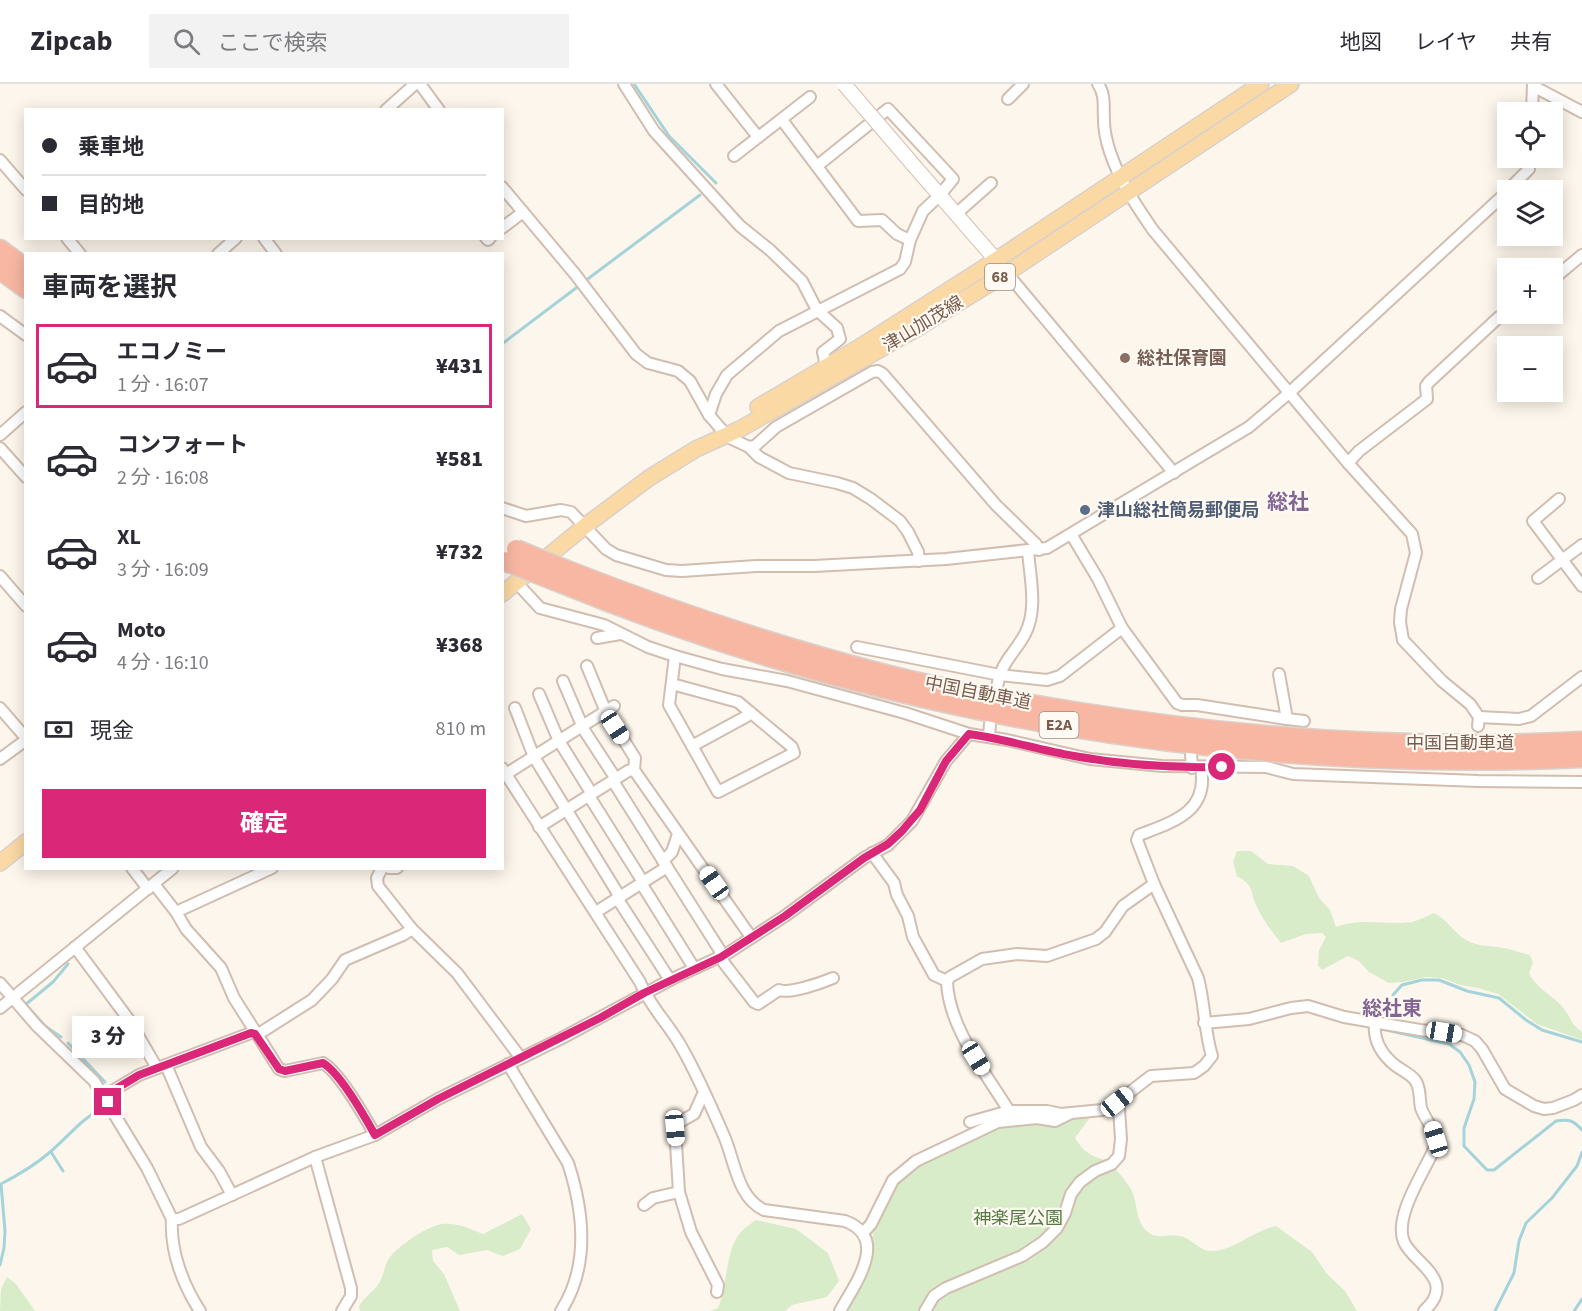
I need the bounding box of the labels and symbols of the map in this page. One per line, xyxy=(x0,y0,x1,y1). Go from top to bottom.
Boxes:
road number: 68 xyxy=(985,264,1015,290)
street label: 津山加茂線 xyxy=(878,290,968,358)
place label: 総社保育園 xyxy=(1137,346,1227,371)
marker: 総社保育園 xyxy=(1118,351,1132,365)
district label: 総社 xyxy=(1267,487,1309,517)
place label: 津山総社簡易郵便局 xyxy=(1097,498,1259,523)
marker: 津山総社簡易郵便局 xyxy=(1078,503,1092,517)
street label: 中国自動車道 xyxy=(923,670,1033,716)
car xyxy=(598,707,632,747)
road number: E2A xyxy=(1040,712,1078,738)
street label: 中国自動車道 xyxy=(1406,731,1514,756)
route start xyxy=(1208,753,1235,780)
car xyxy=(696,863,732,903)
district label: 総社東 xyxy=(1362,995,1422,1023)
callout: 3 分 xyxy=(72,1015,144,1057)
car xyxy=(1425,1020,1463,1044)
car xyxy=(959,1038,993,1078)
car xyxy=(1097,1084,1137,1120)
route end xyxy=(94,1088,121,1115)
car xyxy=(664,1109,686,1147)
car xyxy=(1422,1119,1450,1159)
park label: 神楽尾公園 xyxy=(973,1206,1063,1231)

